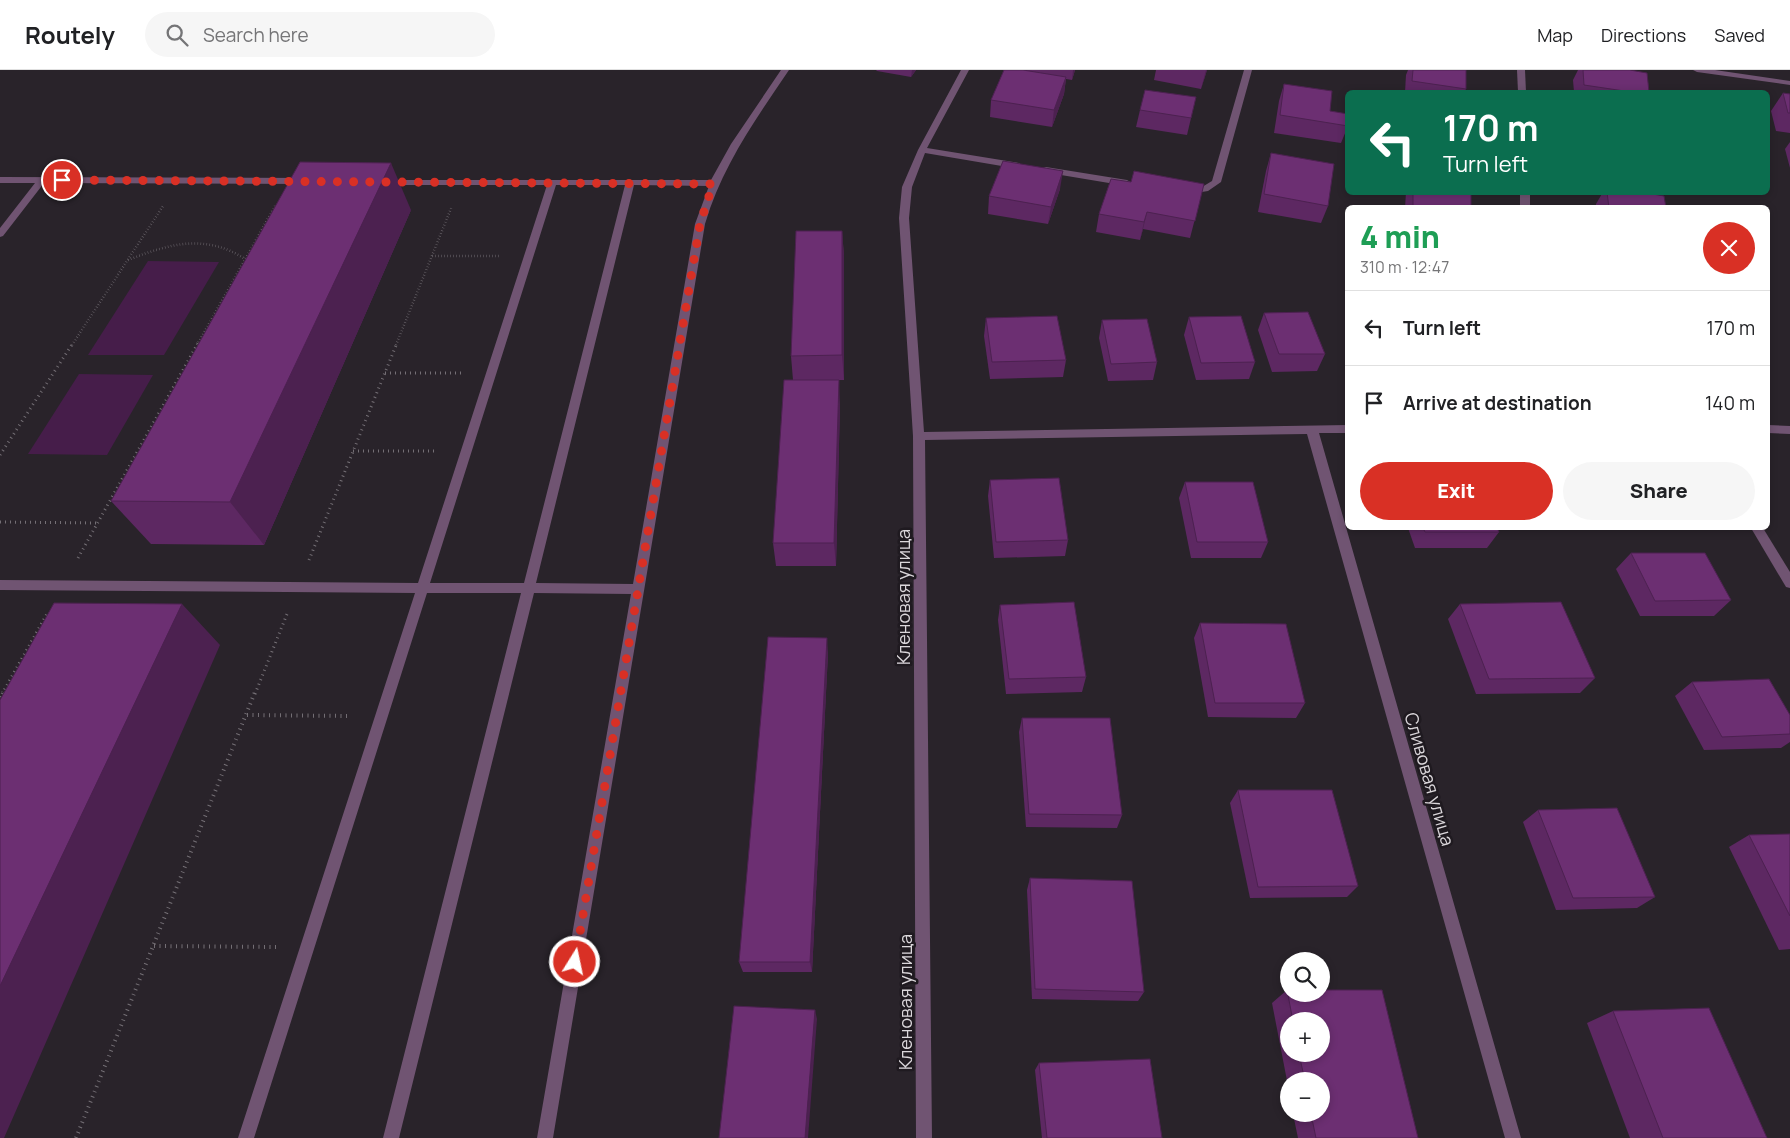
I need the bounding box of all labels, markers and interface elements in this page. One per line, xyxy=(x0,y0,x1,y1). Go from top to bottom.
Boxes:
search box xyxy=(145,12,495,57)
text: Routely xyxy=(25,18,115,51)
icon: search xyxy=(163,21,191,49)
text: Search here xyxy=(203,22,309,48)
text: Map xyxy=(1537,23,1573,47)
text: Directions xyxy=(1601,23,1686,47)
text: Saved xyxy=(1714,23,1765,47)
text: 170 m xyxy=(1443,104,1539,152)
icon: left xyxy=(1360,110,1425,175)
text: Turn left xyxy=(1443,149,1528,179)
pin xyxy=(41,159,83,201)
icon: arrive xyxy=(48,166,76,194)
text: 4 min xyxy=(1360,216,1440,257)
button: close xyxy=(1703,222,1755,274)
text: 310 m · 12:47 xyxy=(1360,256,1449,278)
icon: left xyxy=(1360,314,1388,342)
text: Turn left xyxy=(1403,315,1481,341)
text: 170 m xyxy=(1707,315,1755,341)
icon: arrive xyxy=(1360,389,1388,417)
text: Arrive at destination xyxy=(1403,390,1592,416)
text: 140 m xyxy=(1705,390,1755,416)
button: Exit xyxy=(1360,462,1553,520)
button: Share xyxy=(1563,462,1755,520)
street label: Кленовая улица xyxy=(891,529,915,665)
street label: Сливовая улица xyxy=(1399,709,1461,849)
street label: Кленовая улица xyxy=(893,934,917,1070)
position arrow xyxy=(548,935,600,987)
map controls xyxy=(1280,952,1330,1122)
button: search xyxy=(1280,952,1330,1002)
button: + xyxy=(1280,1012,1330,1062)
button: − xyxy=(1280,1072,1330,1122)

